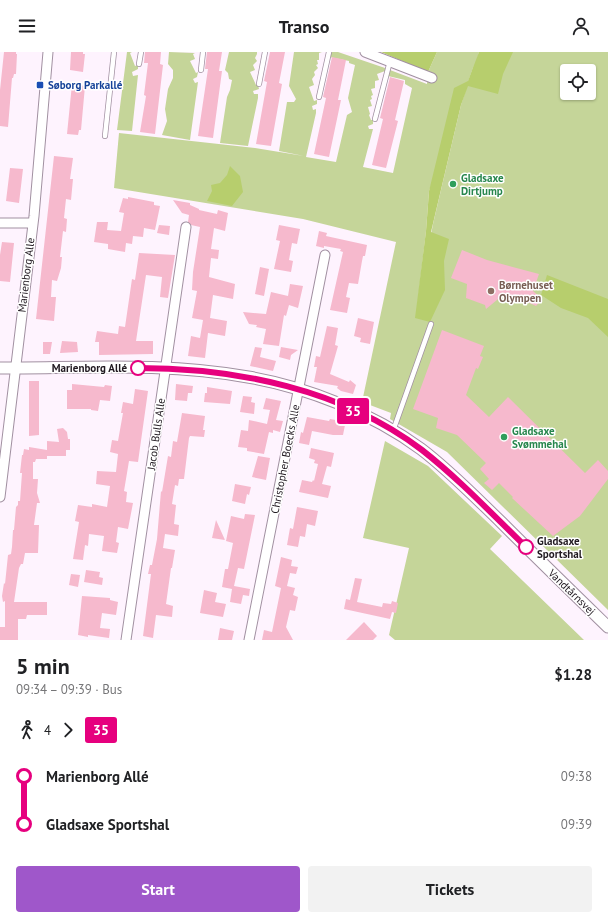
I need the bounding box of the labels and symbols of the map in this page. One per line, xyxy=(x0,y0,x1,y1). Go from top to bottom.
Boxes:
place label: Søborg Parkallé xyxy=(48,78,123,92)
marker: Søborg Parkallé xyxy=(35,80,45,90)
place label: Gladsaxe Dirtjump xyxy=(461,171,504,198)
marker: Gladsaxe Dirtjump xyxy=(448,179,458,189)
street label: Marienborg Alle xyxy=(14,237,38,313)
place label: Børnehuset Olympen xyxy=(499,278,553,305)
marker: Børnehuset Olympen xyxy=(486,286,496,296)
marker: Marienborg Allé xyxy=(130,360,146,376)
place label: Marienborg Allé xyxy=(52,361,127,375)
street label: Jacob Bulls Alle xyxy=(144,397,168,472)
line badge: 35 xyxy=(335,398,371,424)
street label: Christopher Boecks Alle xyxy=(268,403,303,515)
place label: Gladsaxe Svømmehal xyxy=(512,424,568,451)
marker: Gladsaxe Svømmehal xyxy=(499,432,509,442)
place label: Gladsaxe Sportshal xyxy=(537,534,583,561)
marker: Gladsaxe Sportshal xyxy=(518,539,534,555)
street label: Vandtårnsvej xyxy=(545,565,599,618)

